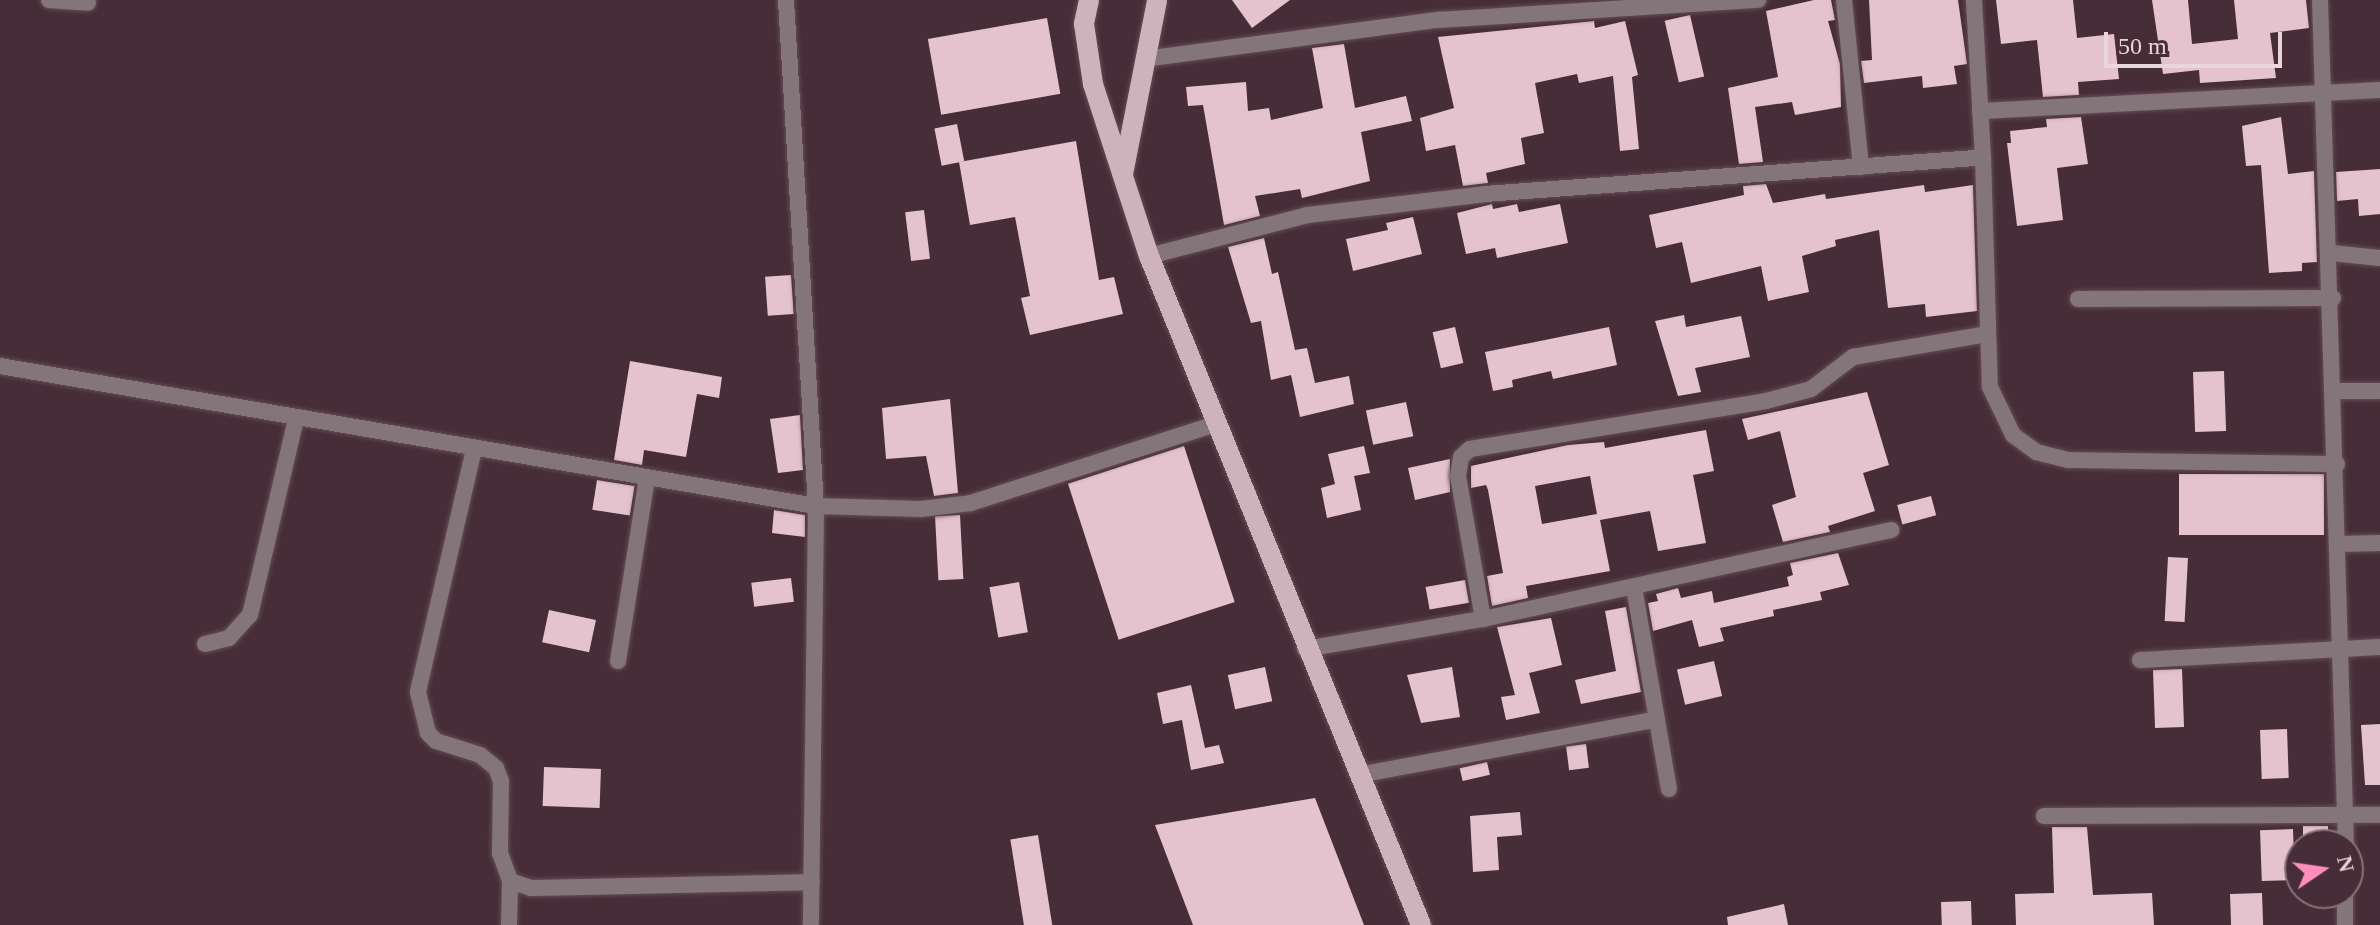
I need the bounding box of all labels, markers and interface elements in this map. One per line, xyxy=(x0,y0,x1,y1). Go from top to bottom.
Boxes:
scale bar xyxy=(2108,16,2286,66)
text: 50 m xyxy=(2118,33,2167,59)
north arrow xyxy=(2284,829,2364,909)
text: N xyxy=(2332,853,2360,874)

